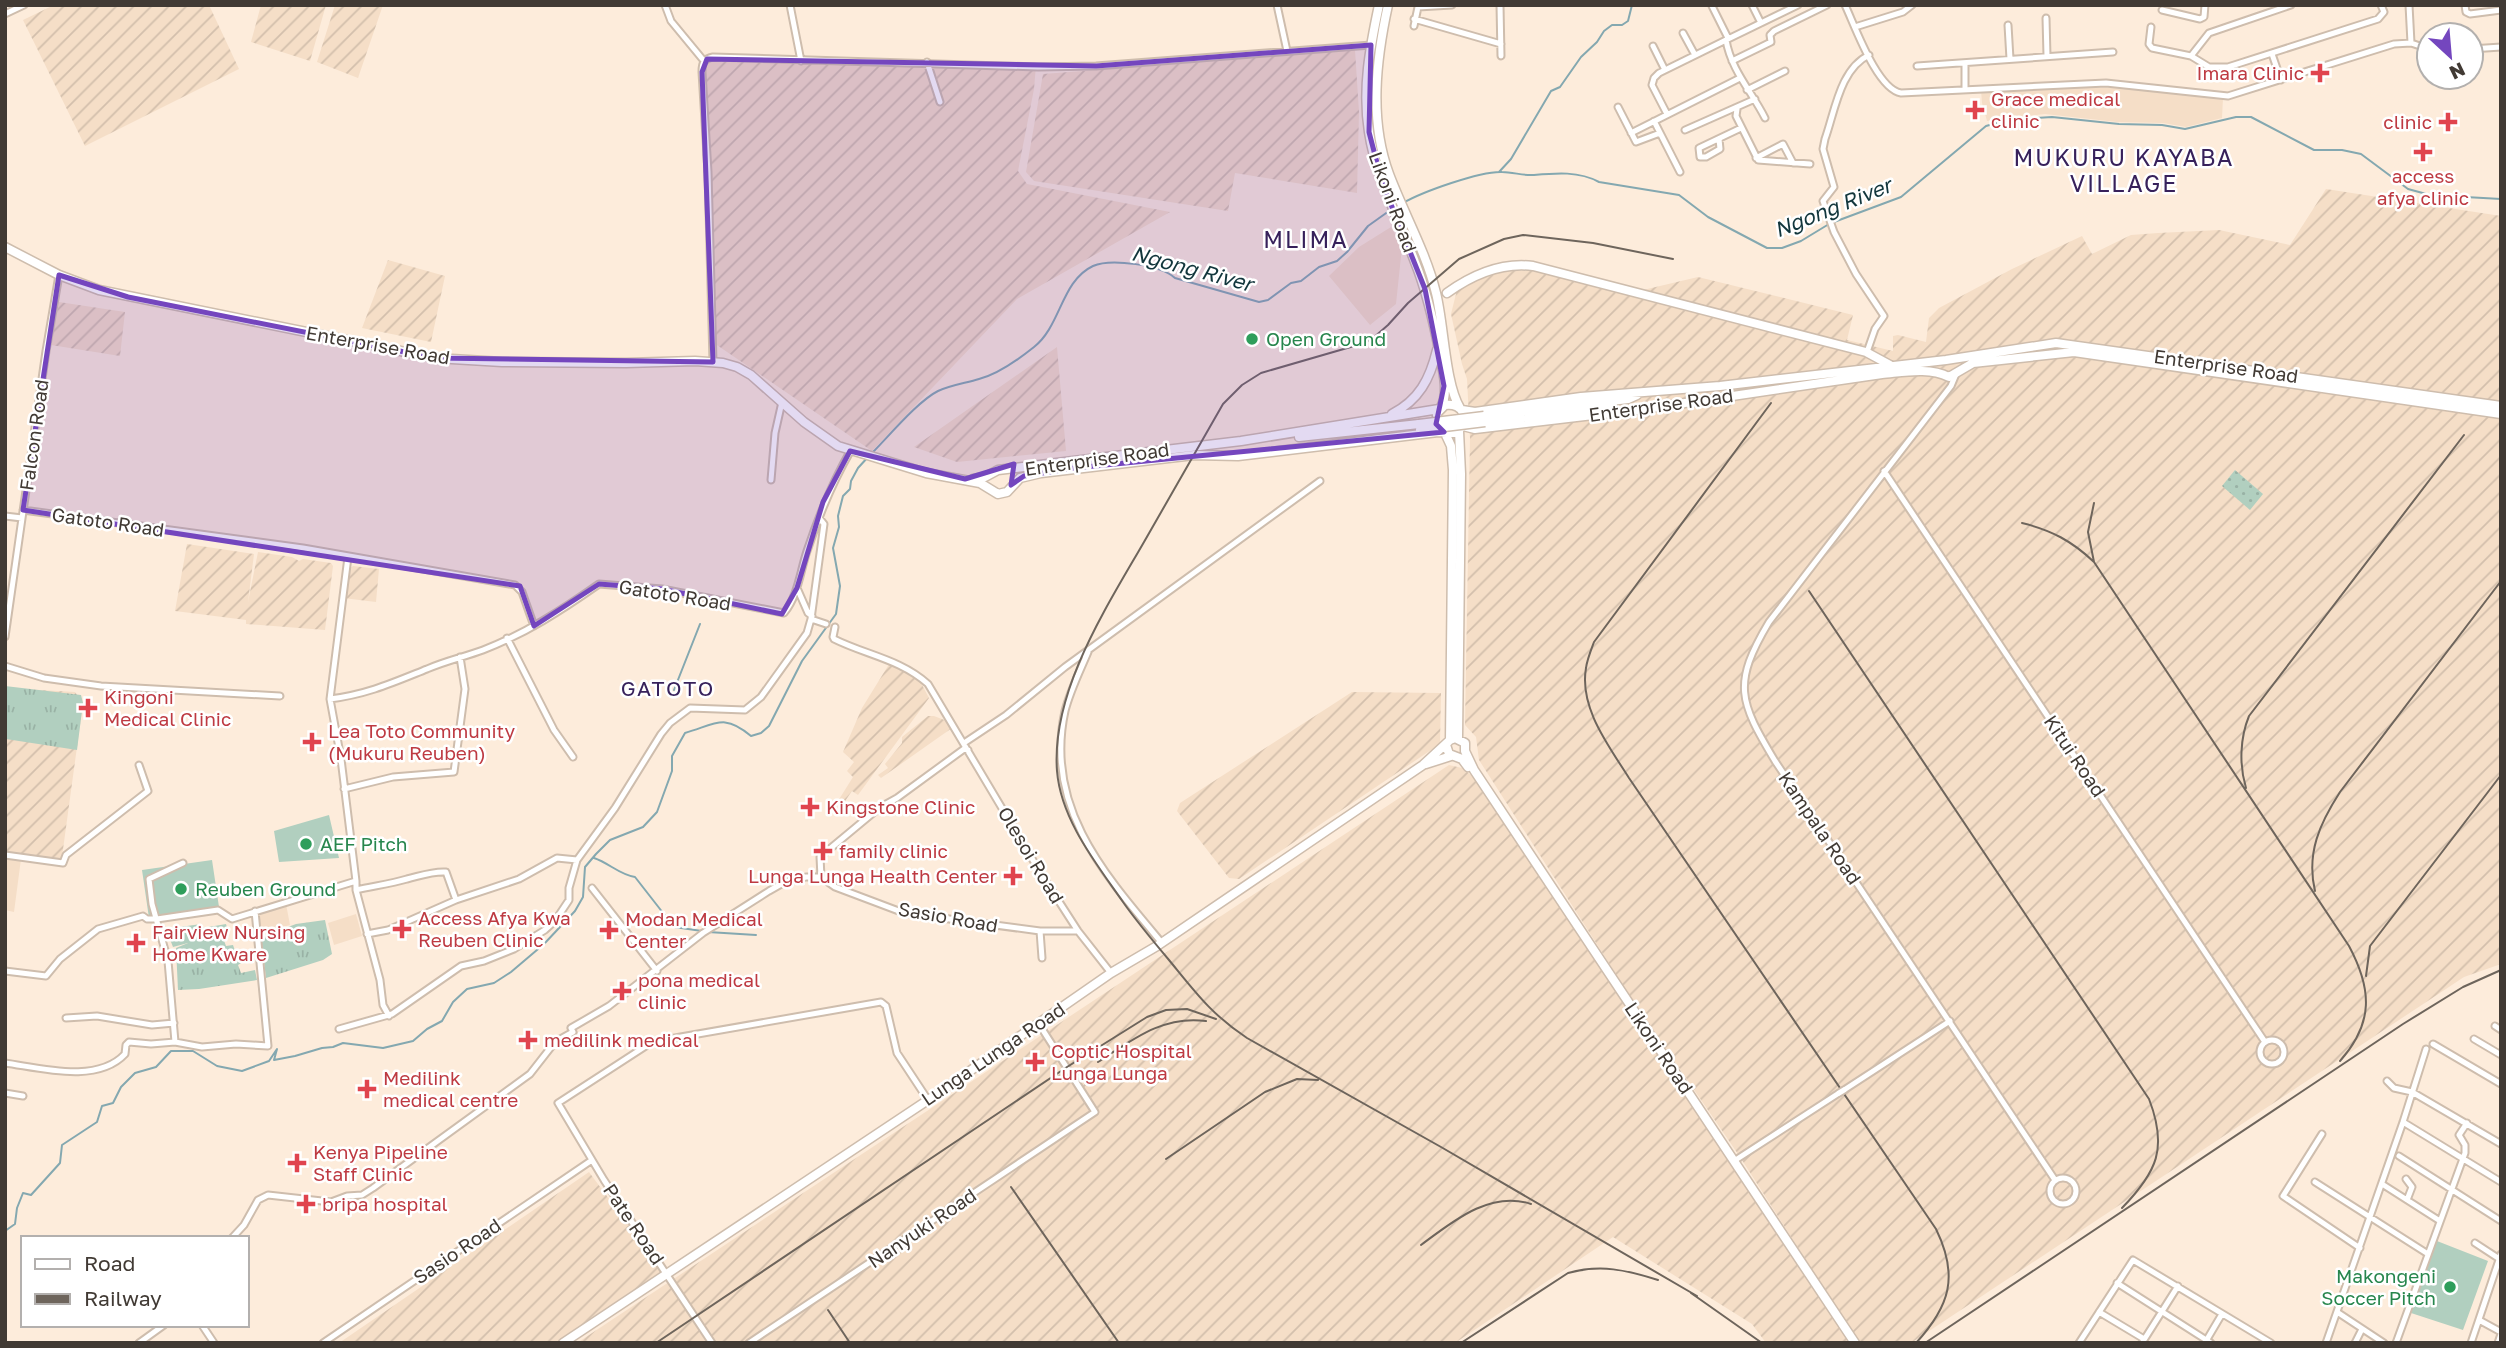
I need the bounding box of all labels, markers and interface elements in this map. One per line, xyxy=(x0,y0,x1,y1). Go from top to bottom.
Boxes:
north arrow xyxy=(2415,21,2485,91)
text: N xyxy=(2446,58,2469,85)
place label: Imara Clinic xyxy=(2197,61,2304,84)
marker: Imara Clinic xyxy=(2310,63,2330,83)
place label: Grace medical clinic xyxy=(1991,87,2120,132)
marker: Grace medical clinic xyxy=(1965,100,1985,120)
place label: clinic xyxy=(2383,110,2432,133)
marker: clinic xyxy=(2438,112,2458,132)
marker: access afya clinic xyxy=(2413,142,2433,162)
district label: MUKURU KAYABA VILLAGE xyxy=(2014,143,2234,197)
street label: Likoni Road xyxy=(1365,148,1422,255)
place label: access afya clinic xyxy=(2377,164,2469,209)
water label: Ngong River xyxy=(1770,171,1898,242)
district label: MLIMA xyxy=(1263,225,1349,253)
water label: Ngong River xyxy=(1129,239,1258,297)
street label: Enterprise Road xyxy=(304,321,452,368)
place label: Open Ground xyxy=(1266,327,1386,350)
marker: Open Ground xyxy=(1244,331,1260,347)
street label: Enterprise Road xyxy=(2152,344,2300,387)
street label: Falcon Road xyxy=(14,378,53,492)
street label: Enterprise Road xyxy=(1587,383,1735,426)
street label: Enterprise Road xyxy=(1023,437,1171,480)
street label: Gatoto Road xyxy=(50,502,166,541)
street label: Gatoto Road xyxy=(617,574,733,615)
district label: GATOTO xyxy=(621,675,715,701)
place label: Kingoni Medical Clinic xyxy=(104,685,231,730)
marker: Kingoni Medical Clinic xyxy=(78,698,98,718)
street label: Kitui Road xyxy=(2040,710,2111,801)
place label: Lea Toto Community (Mukuru Reuben) xyxy=(328,719,516,764)
marker: Lea Toto Community (Mukuru Reuben) xyxy=(302,732,322,752)
street label: Kampala Road xyxy=(1774,767,1867,888)
place label: Kingstone Clinic xyxy=(826,795,975,818)
marker: Kingstone Clinic xyxy=(800,797,820,817)
street label: Olesoi Road xyxy=(994,802,1069,907)
place label: AEF Pitch xyxy=(320,832,408,855)
marker: AEF Pitch xyxy=(298,836,314,852)
place label: family clinic xyxy=(839,839,948,862)
marker: family clinic xyxy=(813,841,833,861)
place label: Lunga Lunga Health Center xyxy=(748,864,998,887)
marker: Lunga Lunga Health Center xyxy=(1003,866,1023,886)
place label: Reuben Ground xyxy=(195,877,336,900)
marker: Reuben Ground xyxy=(173,881,189,897)
street label: Sasio Road xyxy=(896,896,1000,937)
place label: Access Afya Kwa Reuben Clinic xyxy=(418,906,571,951)
place label: Modan Medical Center xyxy=(625,907,763,952)
marker: Access Afya Kwa Reuben Clinic xyxy=(392,919,412,939)
place label: Fairview Nursing Home Kware xyxy=(152,920,305,965)
marker: Modan Medical Center xyxy=(599,920,619,940)
marker: Fairview Nursing Home Kware xyxy=(126,933,146,953)
place label: pona medical clinic xyxy=(638,968,760,1013)
marker: pona medical clinic xyxy=(612,981,632,1001)
street label: Lunga Lunga Road xyxy=(917,997,1069,1110)
street label: Likoni Road xyxy=(1620,997,1699,1098)
place label: medilink medical xyxy=(544,1028,699,1051)
marker: medilink medical xyxy=(518,1030,538,1050)
place label: Coptic Hospital Lunga Lunga xyxy=(1051,1039,1192,1084)
marker: Coptic Hospital Lunga Lunga xyxy=(1025,1052,1045,1072)
place label: Medilink medical centre xyxy=(383,1066,518,1111)
marker: Medilink medical centre xyxy=(357,1079,377,1099)
place label: Kenya Pipeline Staff Clinic xyxy=(313,1140,448,1185)
marker: Kenya Pipeline Staff Clinic xyxy=(287,1153,307,1173)
street label: Pate Road xyxy=(599,1179,670,1269)
street label: Nanyuki Road xyxy=(863,1183,980,1272)
place label: bripa hospital xyxy=(322,1192,448,1215)
marker: bripa hospital xyxy=(296,1194,316,1214)
street label: Sasio Road xyxy=(409,1213,505,1288)
legend xyxy=(21,1236,248,1327)
text: Road xyxy=(84,1250,135,1276)
place label: Makongeni Soccer Pitch xyxy=(2321,1264,2436,1309)
marker: Makongeni Soccer Pitch xyxy=(2442,1279,2458,1295)
text: Railway xyxy=(84,1285,162,1311)

